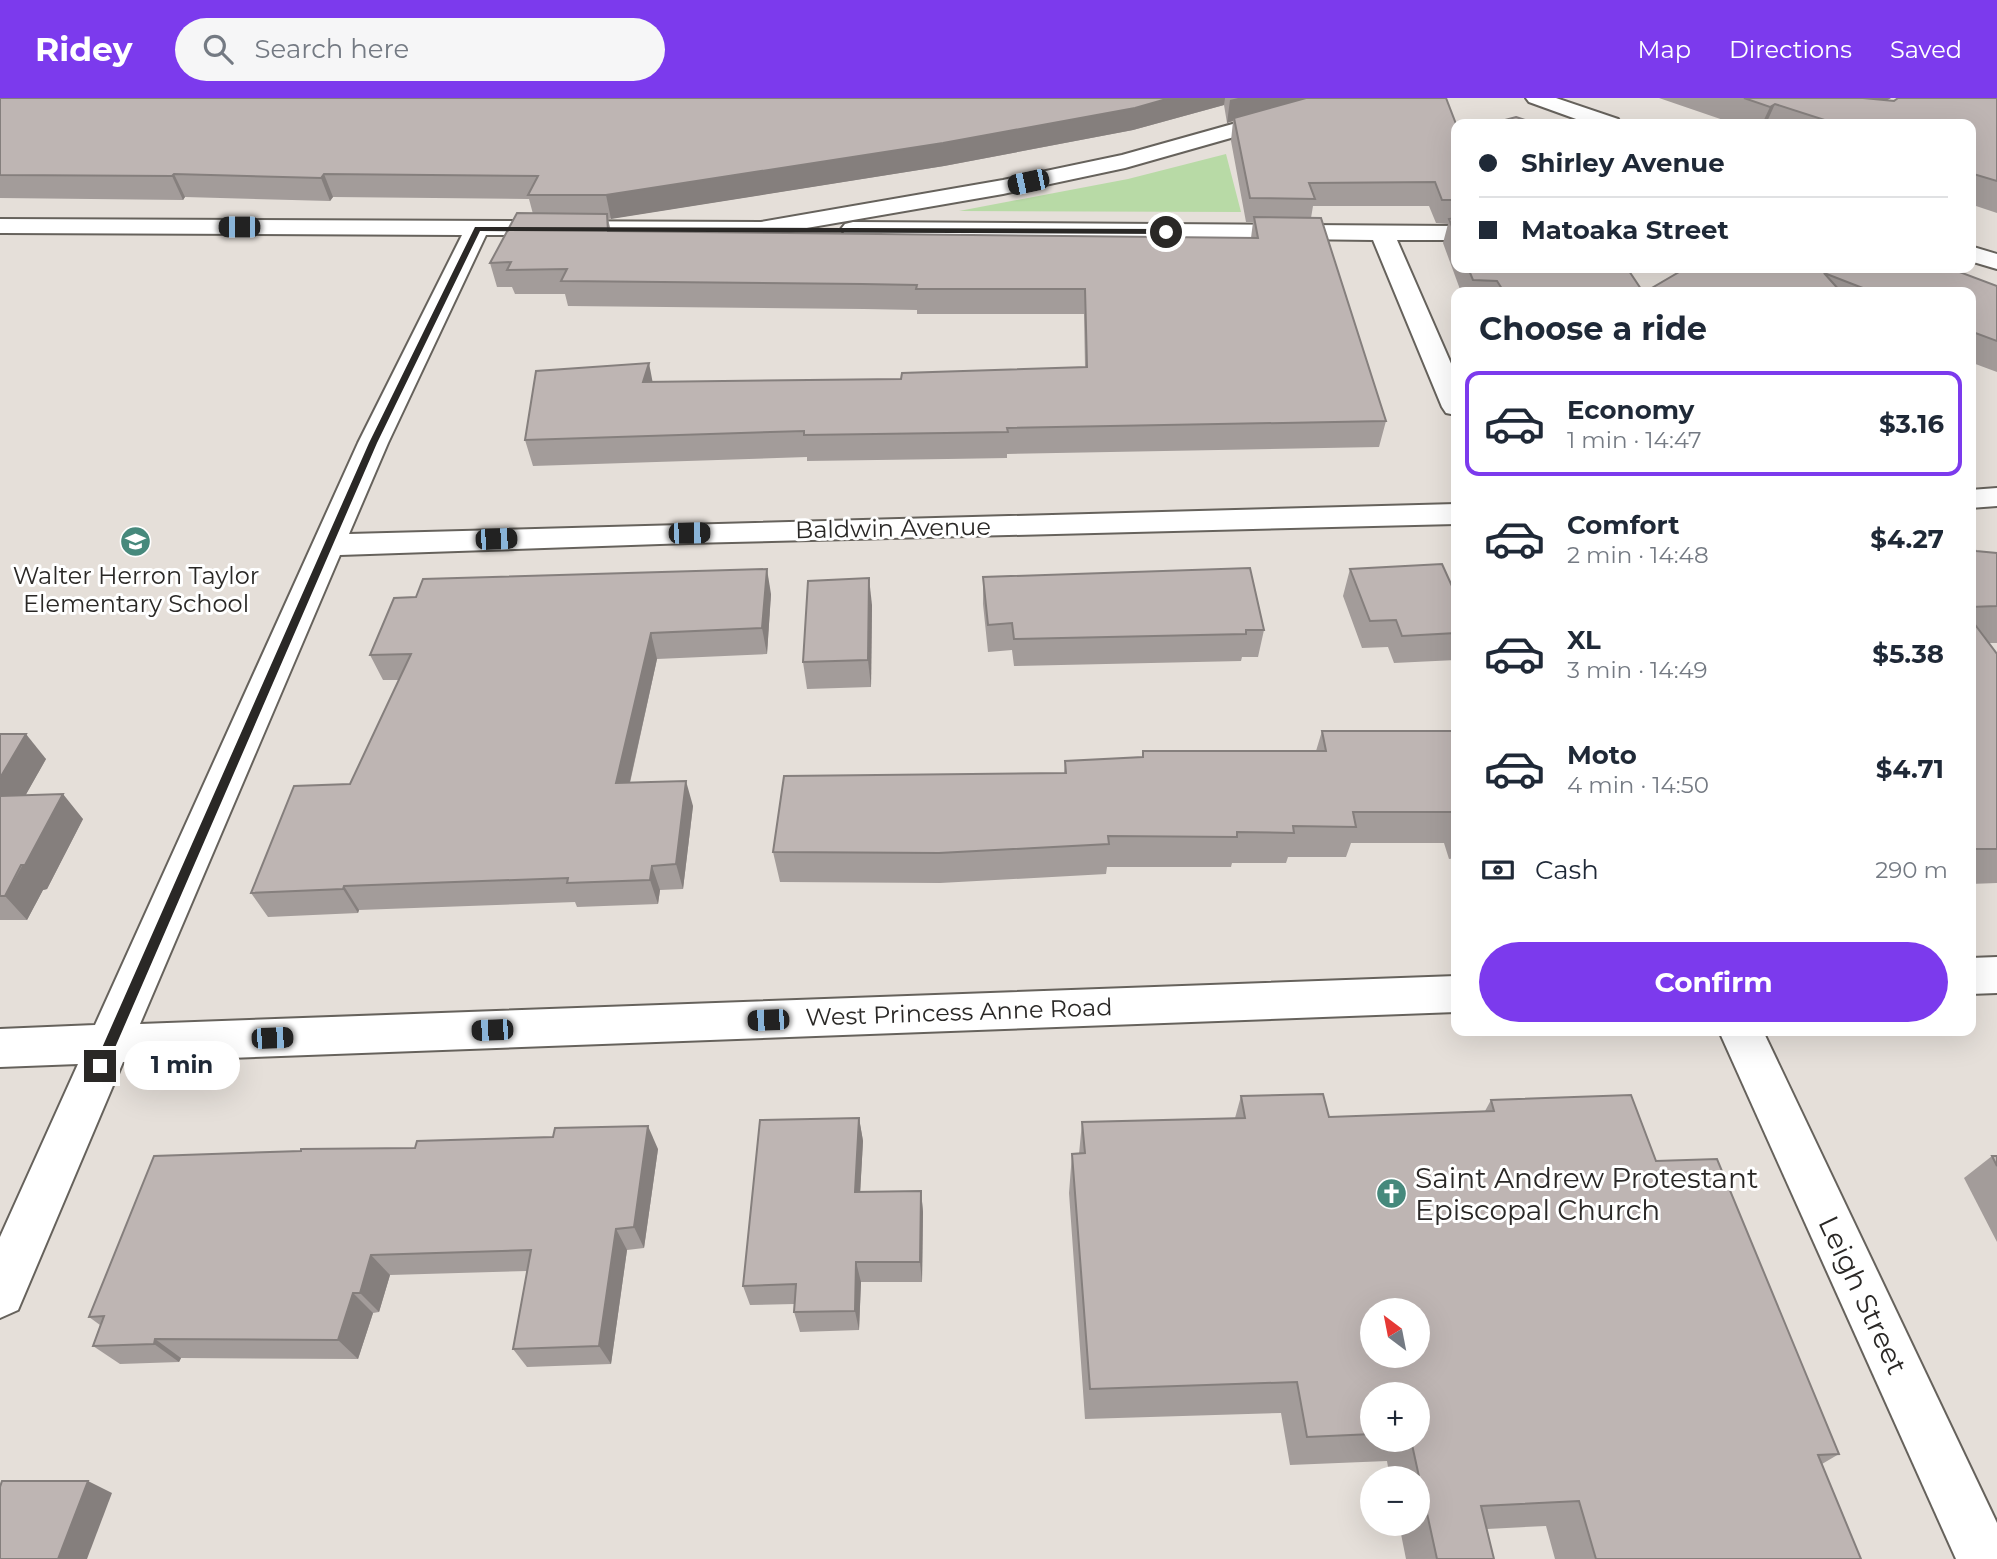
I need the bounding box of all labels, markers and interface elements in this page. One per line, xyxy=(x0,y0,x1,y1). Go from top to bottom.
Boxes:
search box xyxy=(175,18,665,81)
text: Ridey xyxy=(35,29,133,69)
icon: search xyxy=(199,30,237,68)
text: Search here xyxy=(255,33,409,65)
text: Map xyxy=(1638,35,1691,64)
text: Directions xyxy=(1729,35,1852,64)
text: Saved xyxy=(1890,35,1962,64)
text: Shirley Avenue xyxy=(1521,147,1725,179)
car xyxy=(1006,167,1051,197)
text: Matoaka Street xyxy=(1521,214,1729,246)
route start xyxy=(1150,216,1182,248)
car xyxy=(219,217,261,238)
text: Choose a ride xyxy=(1479,309,1707,348)
icon: car xyxy=(1483,392,1546,455)
text: Economy xyxy=(1567,394,1694,426)
text: $3.16 xyxy=(1879,408,1944,440)
text: 1 min · 14:47 xyxy=(1567,426,1701,454)
icon: car xyxy=(1483,507,1546,570)
text: Comfort xyxy=(1567,509,1679,541)
street label: Baldwin Avenue xyxy=(795,512,991,544)
car xyxy=(668,522,711,544)
text: $4.27 xyxy=(1870,523,1944,555)
school or university icon: Walter Herron Taylor Elementary School xyxy=(119,524,153,558)
car xyxy=(475,528,518,550)
text: 2 min · 14:48 xyxy=(1567,541,1709,569)
place label: Walter Herron Taylor Elementary School xyxy=(13,561,259,618)
icon: car xyxy=(1483,622,1546,685)
text: XL xyxy=(1567,624,1601,656)
text: $5.38 xyxy=(1872,638,1944,670)
text: 3 min · 14:49 xyxy=(1567,656,1708,684)
icon: car xyxy=(1483,737,1546,800)
text: Moto xyxy=(1567,739,1637,771)
text: $4.71 xyxy=(1876,753,1944,785)
text: 4 min · 14:50 xyxy=(1567,771,1709,799)
icon: cash xyxy=(1479,851,1517,889)
text: Cash xyxy=(1535,854,1599,886)
text: 290 m xyxy=(1875,856,1948,884)
button: Confirm xyxy=(1479,942,1948,1022)
street label: West Princess Anne Road xyxy=(805,992,1113,1032)
car xyxy=(747,1009,790,1031)
car xyxy=(471,1019,514,1041)
car xyxy=(251,1027,294,1049)
callout: 1 min xyxy=(124,1042,240,1090)
route end xyxy=(84,1050,116,1082)
text: 1 min xyxy=(151,1051,213,1079)
place label: Saint Andrew Protestant Episcopal Church xyxy=(1415,1161,1758,1227)
church icon: Saint Andrew Protestant Episcopal Church xyxy=(1375,1177,1409,1211)
street label: Leigh Street xyxy=(1811,1210,1915,1380)
north arrow xyxy=(1360,1298,1430,1368)
map controls xyxy=(1360,1298,1430,1536)
button: + xyxy=(1360,1382,1430,1452)
button: − xyxy=(1360,1466,1430,1536)

